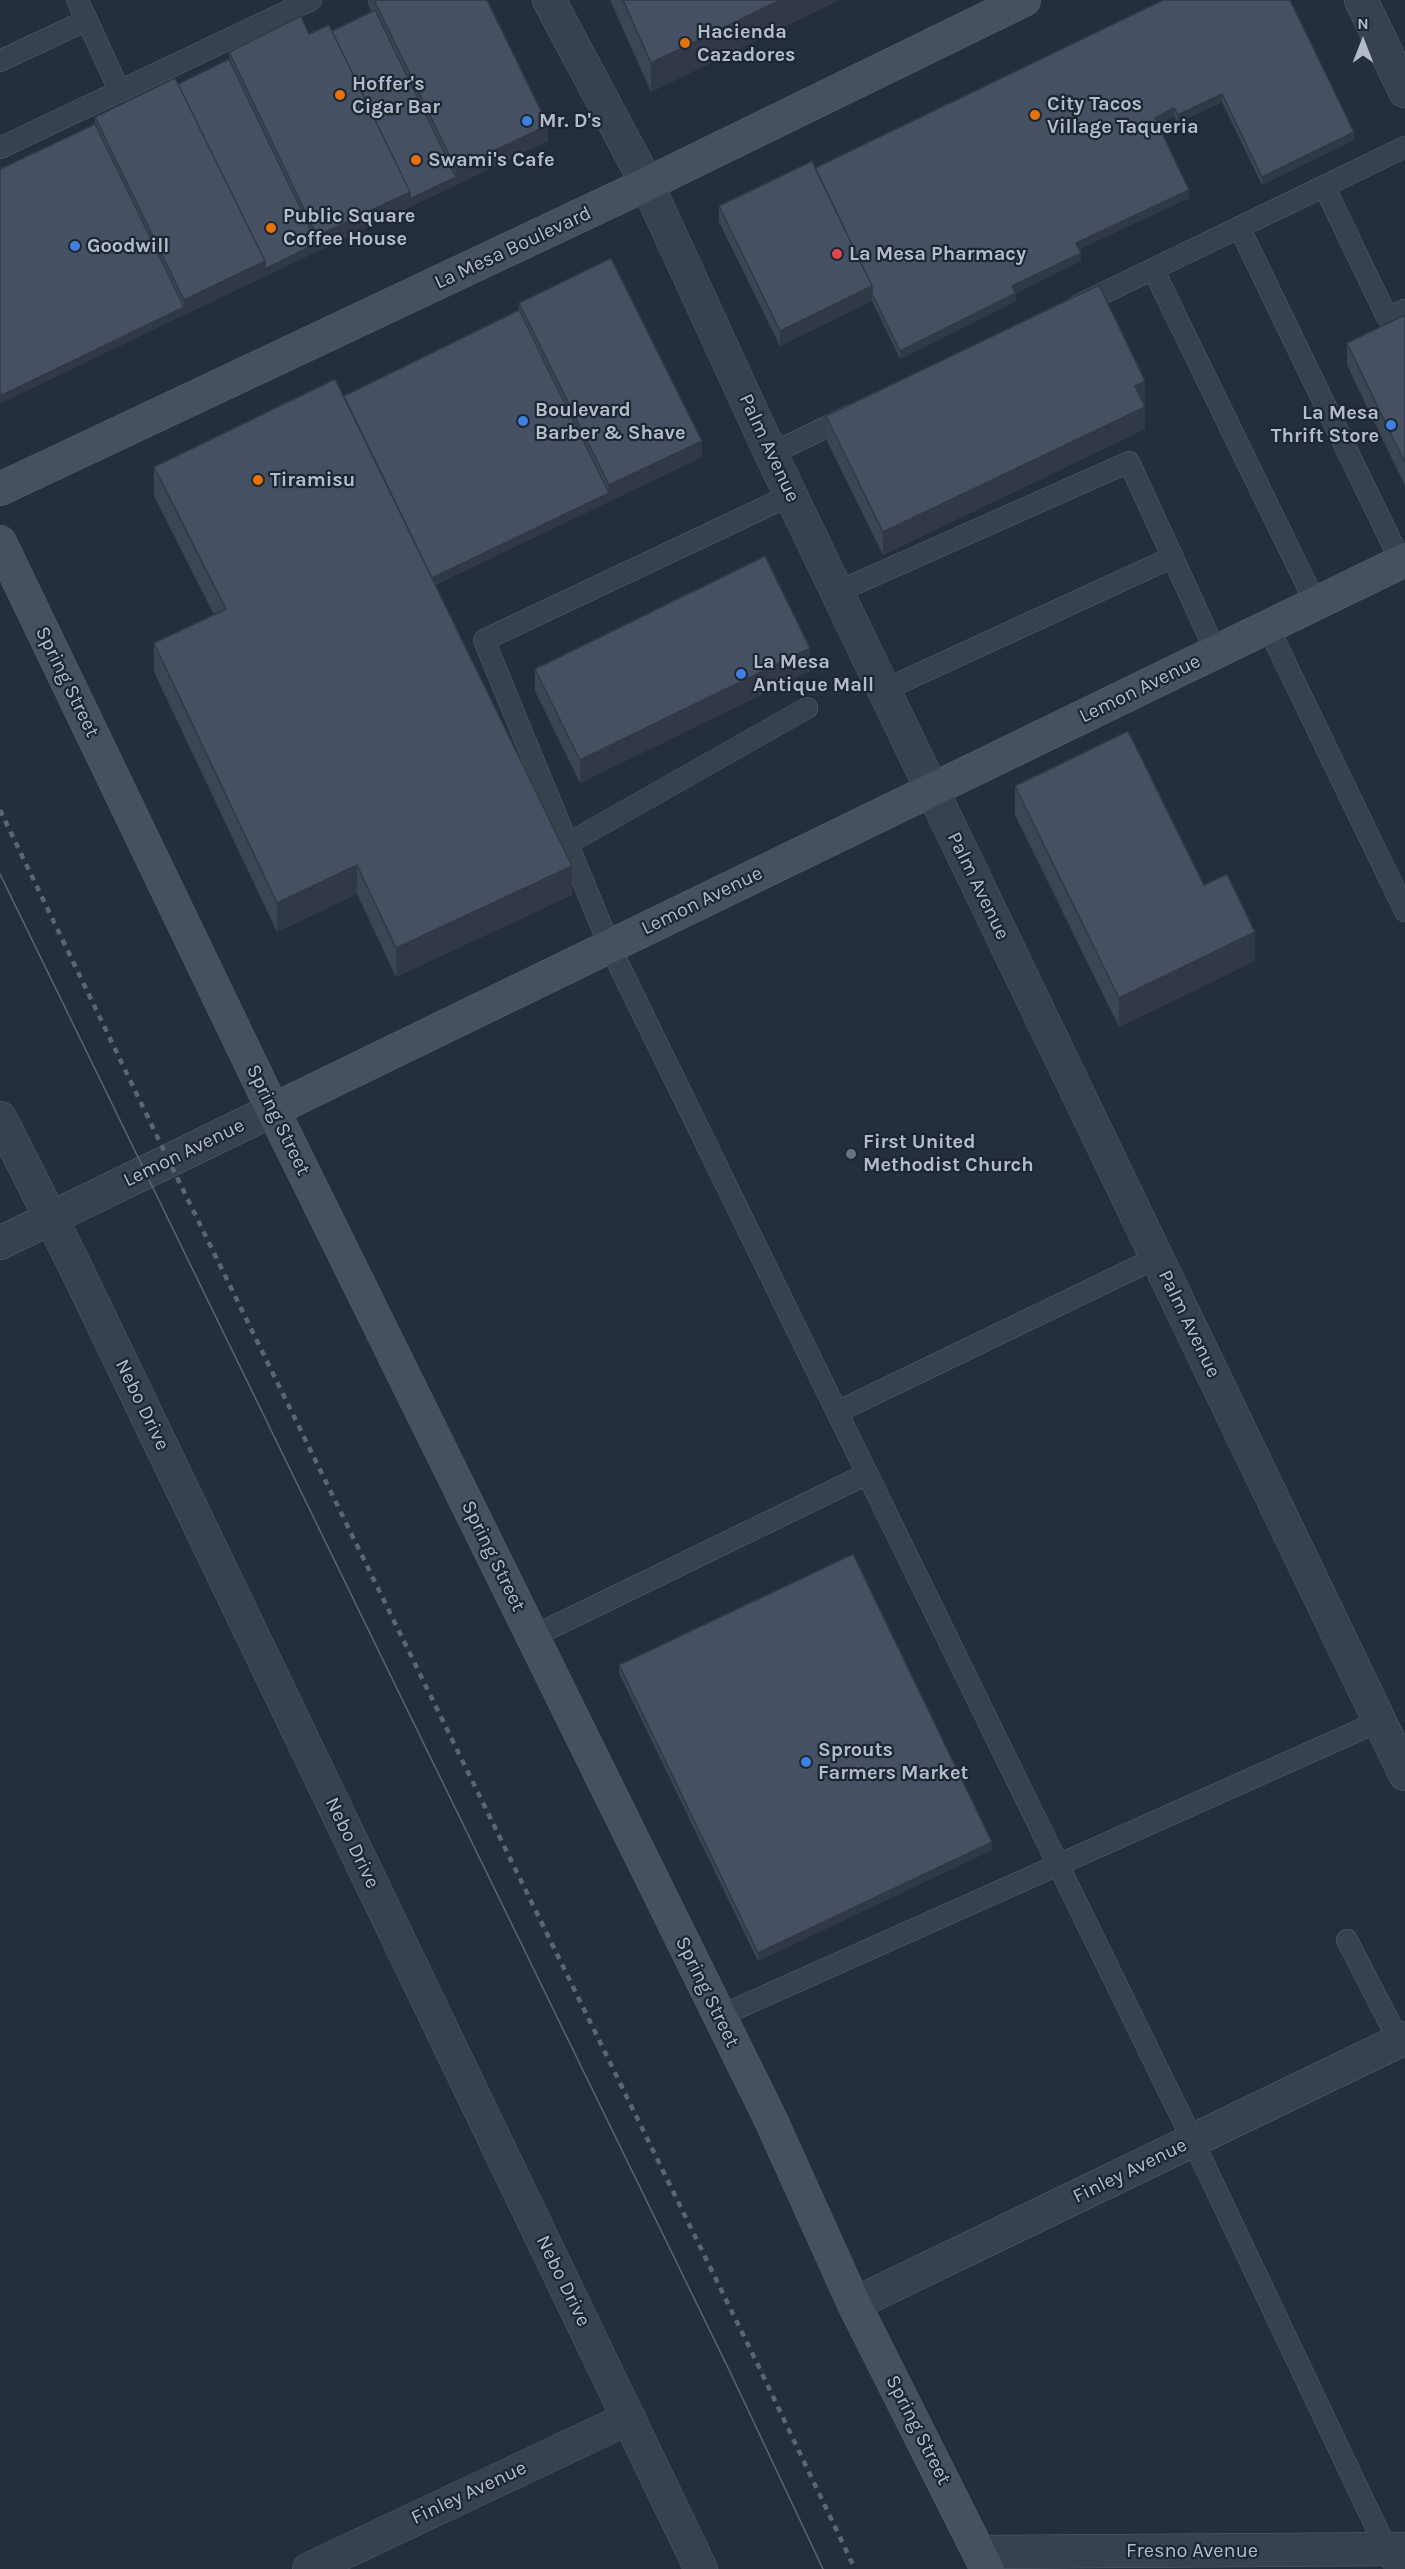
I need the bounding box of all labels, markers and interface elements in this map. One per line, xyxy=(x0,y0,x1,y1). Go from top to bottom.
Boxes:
north arrow xyxy=(1333,12,1393,72)
text: N xyxy=(1357,14,1369,33)
place label: Hacienda Cazadores xyxy=(697,20,796,67)
marker: Hacienda Cazadores xyxy=(678,36,692,50)
place label: Hoffer's Cigar Bar xyxy=(352,72,440,119)
marker: Hoffer's Cigar Bar xyxy=(333,88,347,102)
place label: City Tacos Village Taqueria xyxy=(1047,92,1199,139)
marker: City Tacos Village Taqueria xyxy=(1028,108,1042,122)
place label: Mr. D's xyxy=(539,109,602,133)
marker: Mr. D's xyxy=(520,114,534,128)
place label: Swami's Cafe xyxy=(428,148,555,172)
marker: Swami's Cafe xyxy=(409,153,423,167)
street label: La Mesa Boulevard xyxy=(431,201,595,295)
place label: Public Square Coffee House xyxy=(283,204,415,251)
marker: Public Square Coffee House xyxy=(264,221,278,235)
place label: Goodwill xyxy=(87,234,169,258)
marker: Goodwill xyxy=(68,239,82,253)
place label: La Mesa Pharmacy xyxy=(849,242,1026,266)
marker: La Mesa Pharmacy xyxy=(830,247,844,261)
street label: Palm Avenue xyxy=(733,390,805,506)
place label: Boulevard Barber & Shave xyxy=(535,398,686,445)
place label: La Mesa Thrift Store xyxy=(1271,401,1379,448)
marker: Boulevard Barber & Shave xyxy=(516,414,530,428)
marker: La Mesa Thrift Store xyxy=(1384,418,1398,432)
place label: Tiramisu xyxy=(270,468,355,492)
marker: Tiramisu xyxy=(251,473,265,487)
street label: Spring Street xyxy=(30,623,104,741)
street label: Lemon Avenue xyxy=(1075,649,1205,729)
place label: La Mesa Antique Mall xyxy=(753,650,874,697)
marker: La Mesa Antique Mall xyxy=(734,667,748,681)
street label: Palm Avenue xyxy=(942,828,1014,944)
street label: Lemon Avenue xyxy=(637,861,767,941)
street label: Spring Street xyxy=(241,1061,315,1179)
street label: Lemon Avenue xyxy=(119,1113,249,1193)
place label: First United Methodist Church xyxy=(863,1130,1034,1177)
marker: First United Methodist Church xyxy=(844,1147,858,1161)
street label: Palm Avenue xyxy=(1153,1266,1225,1382)
street label: Nebo Drive xyxy=(110,1356,174,1454)
street label: Spring Street xyxy=(456,1497,530,1615)
place label: Sprouts Farmers Market xyxy=(818,1738,968,1785)
marker: Sprouts Farmers Market xyxy=(799,1755,813,1769)
street label: Nebo Drive xyxy=(320,1794,384,1892)
street label: Spring Street xyxy=(670,1933,744,2051)
street label: Finley Avenue xyxy=(1069,2133,1191,2209)
street label: Nebo Drive xyxy=(531,2232,595,2330)
street label: Spring Street xyxy=(880,2371,956,2489)
street label: Finley Avenue xyxy=(408,2456,530,2530)
street label: Fresno Avenue xyxy=(1126,2539,1258,2563)

